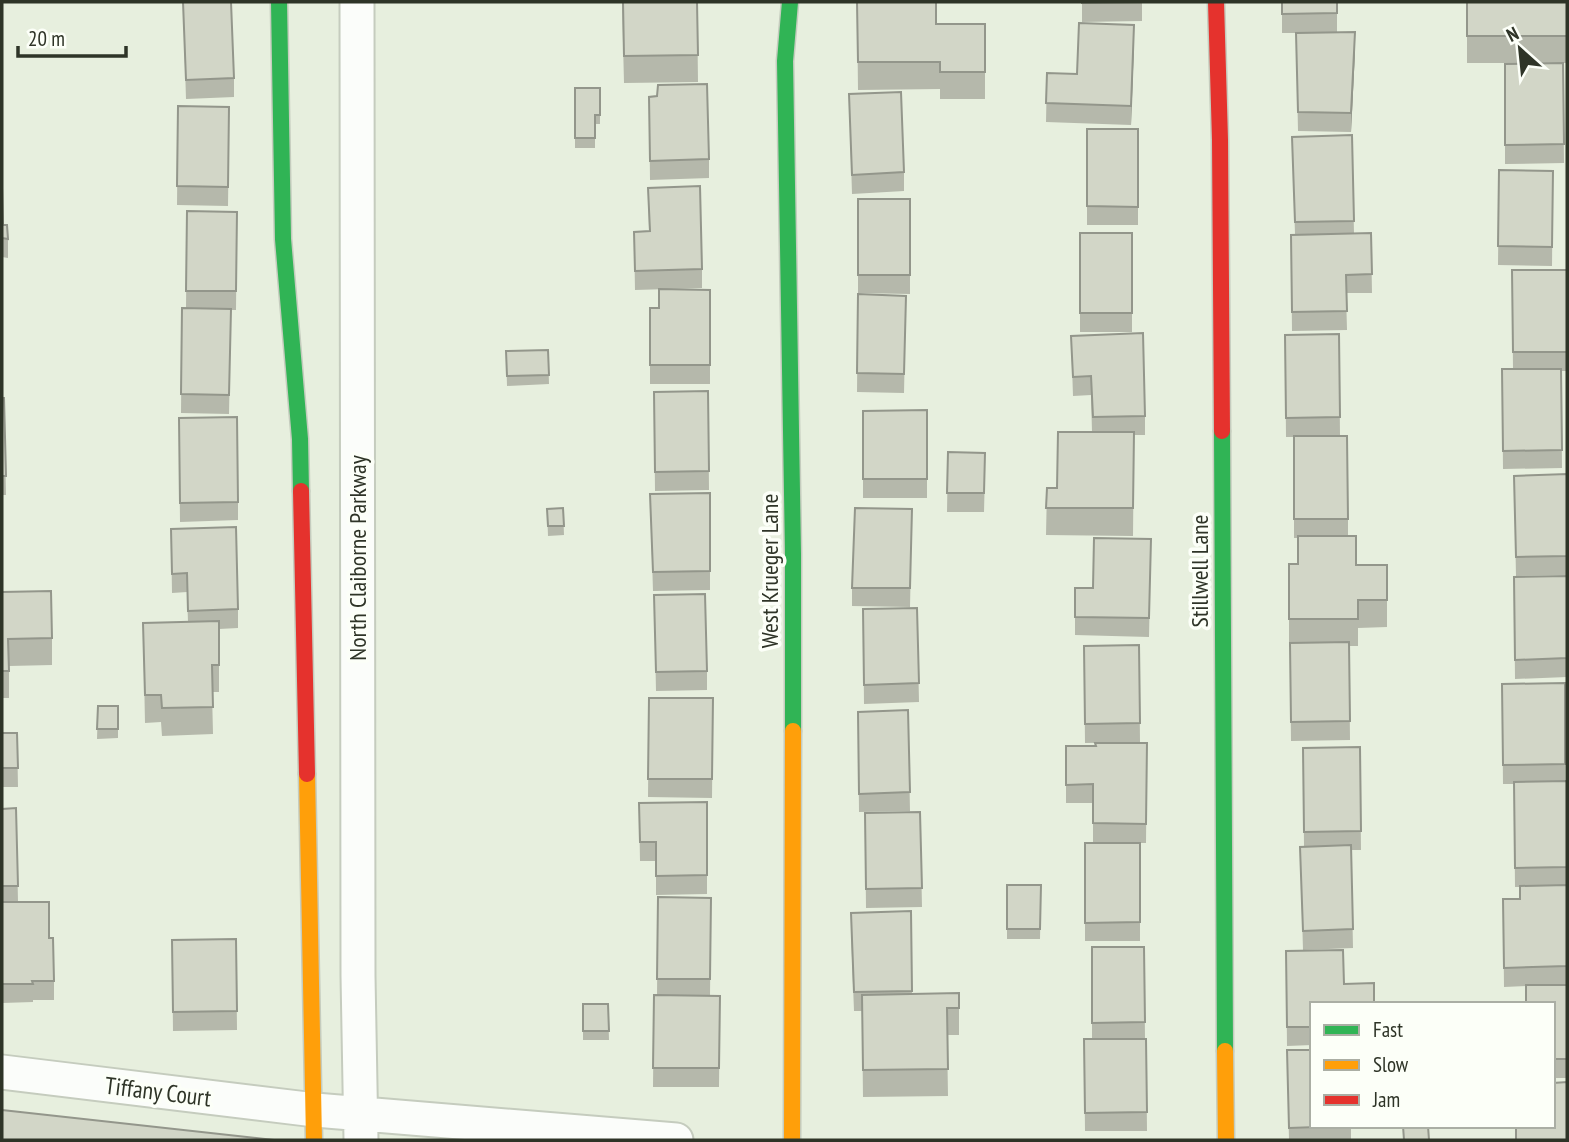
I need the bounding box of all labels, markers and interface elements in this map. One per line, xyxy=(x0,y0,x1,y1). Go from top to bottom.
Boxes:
scale bar xyxy=(18,14,126,58)
north arrow xyxy=(1485,14,1555,84)
text: N xyxy=(1502,21,1522,47)
text: 20 m xyxy=(28,25,65,52)
street label: North Claiborne Parkway xyxy=(342,455,373,661)
street label: West Krueger Lane xyxy=(754,494,785,648)
street label: Stillwell Lane xyxy=(1184,514,1215,628)
legend xyxy=(1310,1002,1555,1128)
text: Fast xyxy=(1373,1016,1403,1043)
text: Slow xyxy=(1373,1051,1409,1078)
street label: Tiffany Court xyxy=(103,1070,213,1113)
text: Jam xyxy=(1372,1086,1400,1113)

